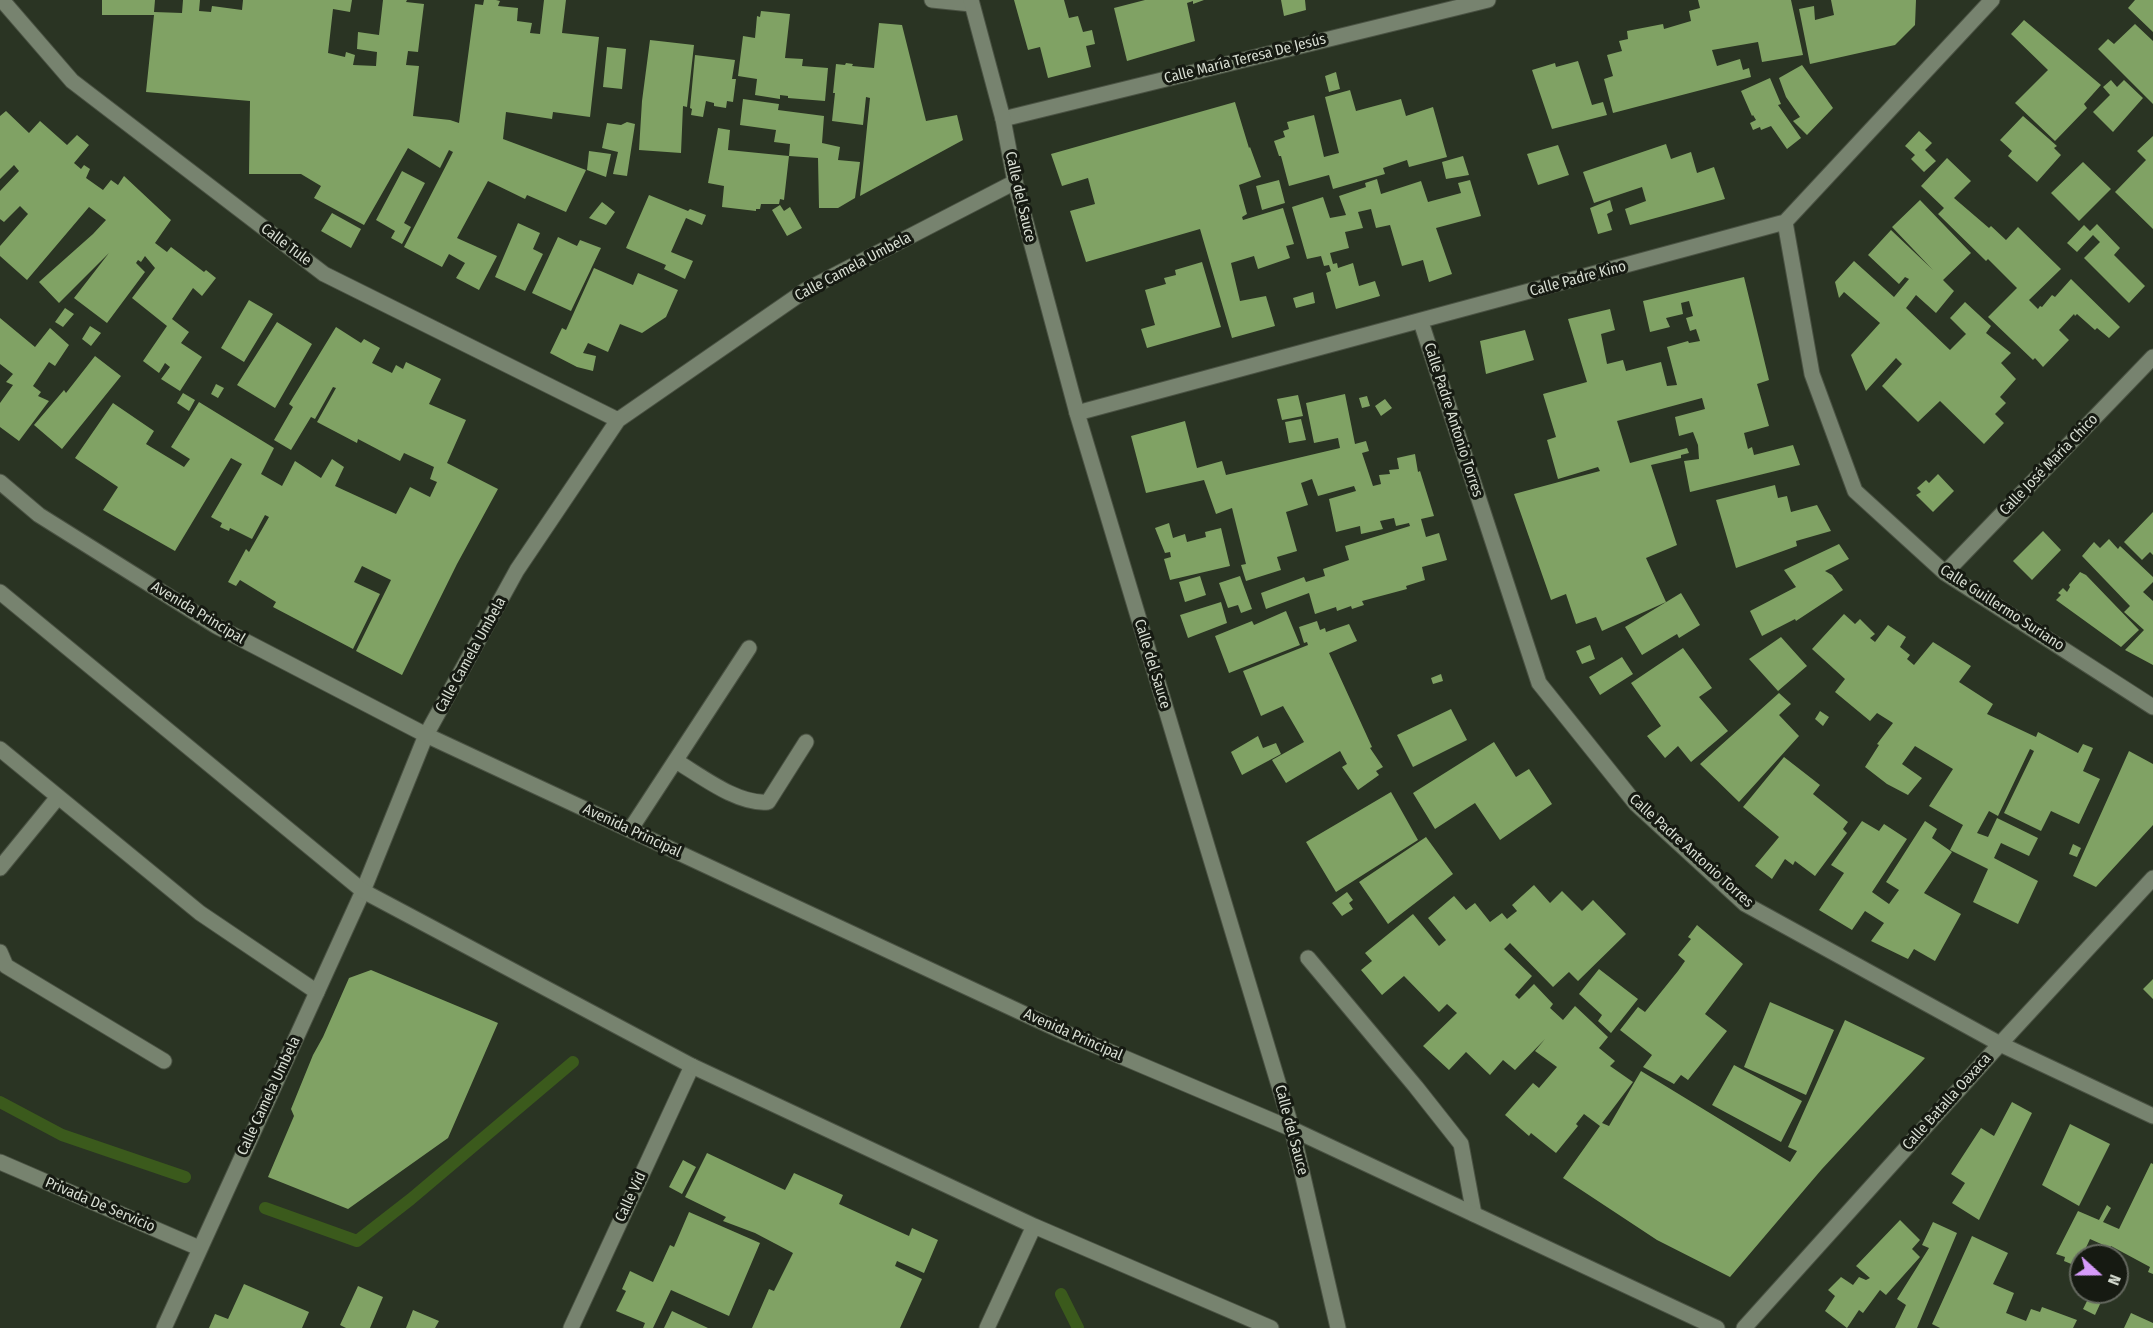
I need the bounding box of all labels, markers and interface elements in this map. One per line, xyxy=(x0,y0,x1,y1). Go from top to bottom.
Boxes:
street label: Calle María Teresa De Jesús xyxy=(1162,30,1328,88)
street label: Calle del Sauce xyxy=(1001,150,1039,244)
street label: Calle Tule xyxy=(257,220,315,270)
street label: Calle Camela Umbela xyxy=(792,229,914,305)
street label: Calle Padre Kino xyxy=(1528,257,1628,301)
street label: Calle Padre Antonio Torres xyxy=(1420,341,1486,499)
street label: Calle José María Chico xyxy=(1996,411,2102,519)
street label: Calle Guillermo Suriano xyxy=(1936,561,2068,655)
street label: Avenida Principal xyxy=(148,578,248,648)
street label: Calle Camela Umbela xyxy=(432,594,510,716)
street label: Calle del Sauce xyxy=(1130,617,1174,711)
street label: Calle Padre Antonio Torres xyxy=(1625,790,1757,912)
street label: Avenida Principal xyxy=(580,800,684,862)
street label: Avenida Principal xyxy=(1021,1005,1125,1065)
street label: Calle Camela Umbela xyxy=(234,1034,304,1158)
street label: Calle Batalla Oaxaca xyxy=(1899,1050,1995,1154)
street label: Calle del Sauce xyxy=(1270,1083,1312,1177)
street label: Calle Vid xyxy=(612,1169,650,1225)
street label: Privada De Servicio xyxy=(42,1174,158,1236)
north arrow xyxy=(2069,1244,2129,1304)
text: N xyxy=(2104,1272,2125,1288)

